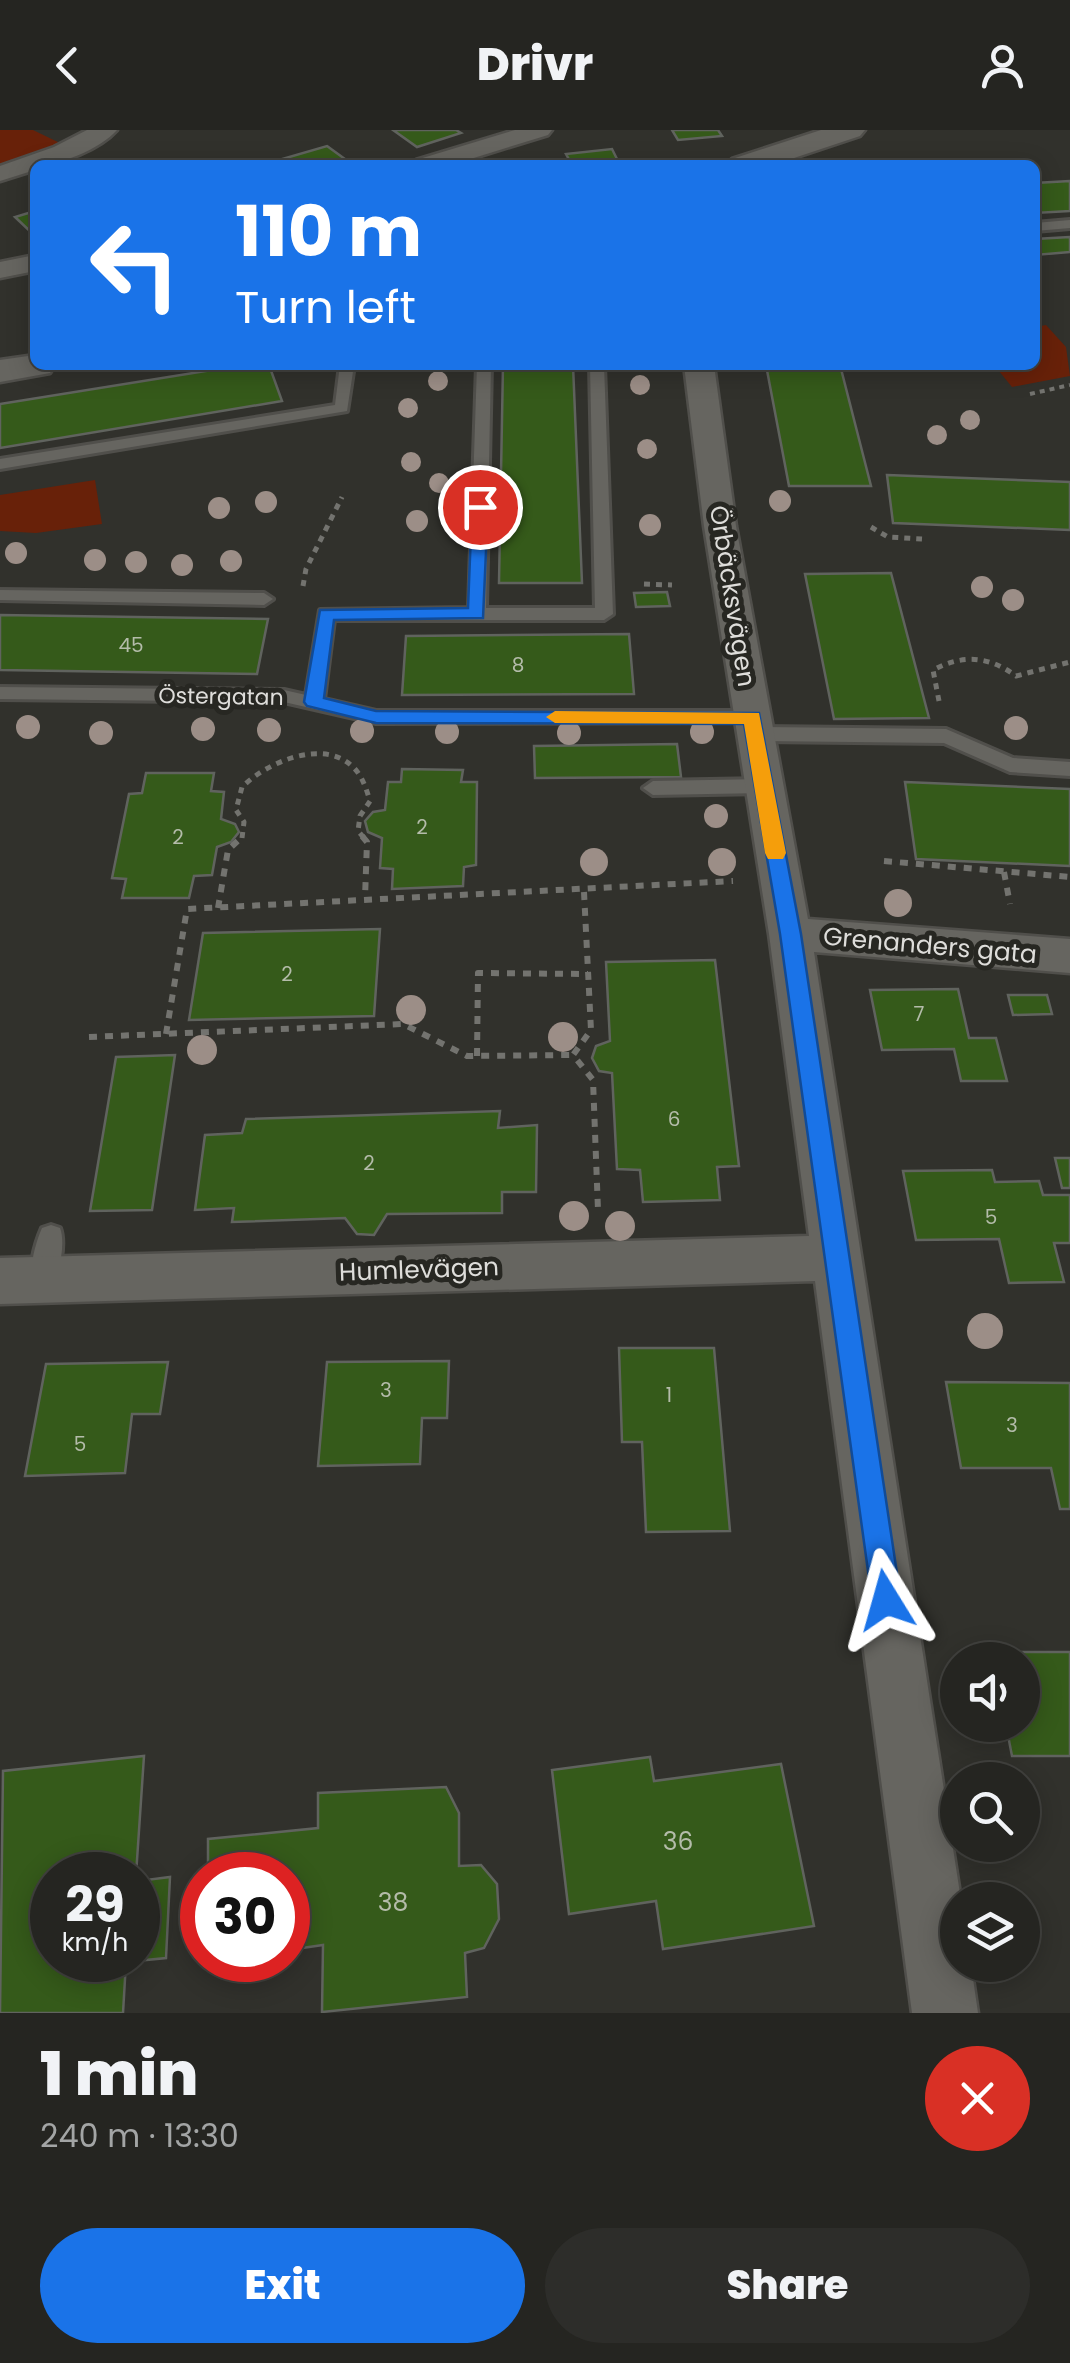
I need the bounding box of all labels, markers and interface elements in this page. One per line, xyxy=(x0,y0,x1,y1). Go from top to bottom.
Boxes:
text: Drivr xyxy=(477,33,593,96)
icon: back xyxy=(40,38,95,93)
icon: person xyxy=(975,38,1030,93)
text: 110 m xyxy=(235,182,422,281)
icon: left xyxy=(70,200,200,330)
text: Turn left xyxy=(235,276,416,339)
pin xyxy=(438,465,523,550)
icon: arrive xyxy=(453,480,508,535)
street label: Örbäcksvägen xyxy=(701,503,764,689)
house number: 45 xyxy=(118,631,144,659)
house number: 8 xyxy=(512,651,524,679)
street label: Östergatan xyxy=(158,680,284,713)
house number: 2 xyxy=(416,813,428,841)
house number: 2 xyxy=(172,823,184,851)
street label: Grenanders gata xyxy=(822,919,1038,972)
house number: 2 xyxy=(281,960,293,988)
house number: 7 xyxy=(914,1000,925,1028)
house number: 6 xyxy=(668,1105,680,1133)
house number: 2 xyxy=(363,1149,375,1177)
house number: 5 xyxy=(985,1203,997,1231)
street label: Humlevägen xyxy=(338,1249,500,1290)
house number: 3 xyxy=(380,1376,392,1404)
house number: 1 xyxy=(666,1381,672,1409)
house number: 3 xyxy=(1006,1411,1018,1439)
house number: 5 xyxy=(74,1430,86,1458)
position arrow xyxy=(834,1548,938,1652)
map controls xyxy=(940,1642,1040,1982)
button: sound xyxy=(940,1642,1040,1742)
button: search xyxy=(940,1762,1040,1862)
house number: 36 xyxy=(663,1824,693,1859)
speed limit sign: 30 xyxy=(180,1852,310,1982)
text: 29 xyxy=(65,1869,125,1940)
button: layers xyxy=(940,1882,1040,1982)
house number: 38 xyxy=(378,1885,408,1920)
text: km/h xyxy=(62,1925,128,1960)
text: 1 min xyxy=(40,2032,198,2116)
button: close xyxy=(925,2046,1030,2151)
text: 240 m · 13:30 xyxy=(40,2113,239,2158)
button: Exit xyxy=(40,2228,525,2343)
button: Share xyxy=(545,2228,1030,2343)

